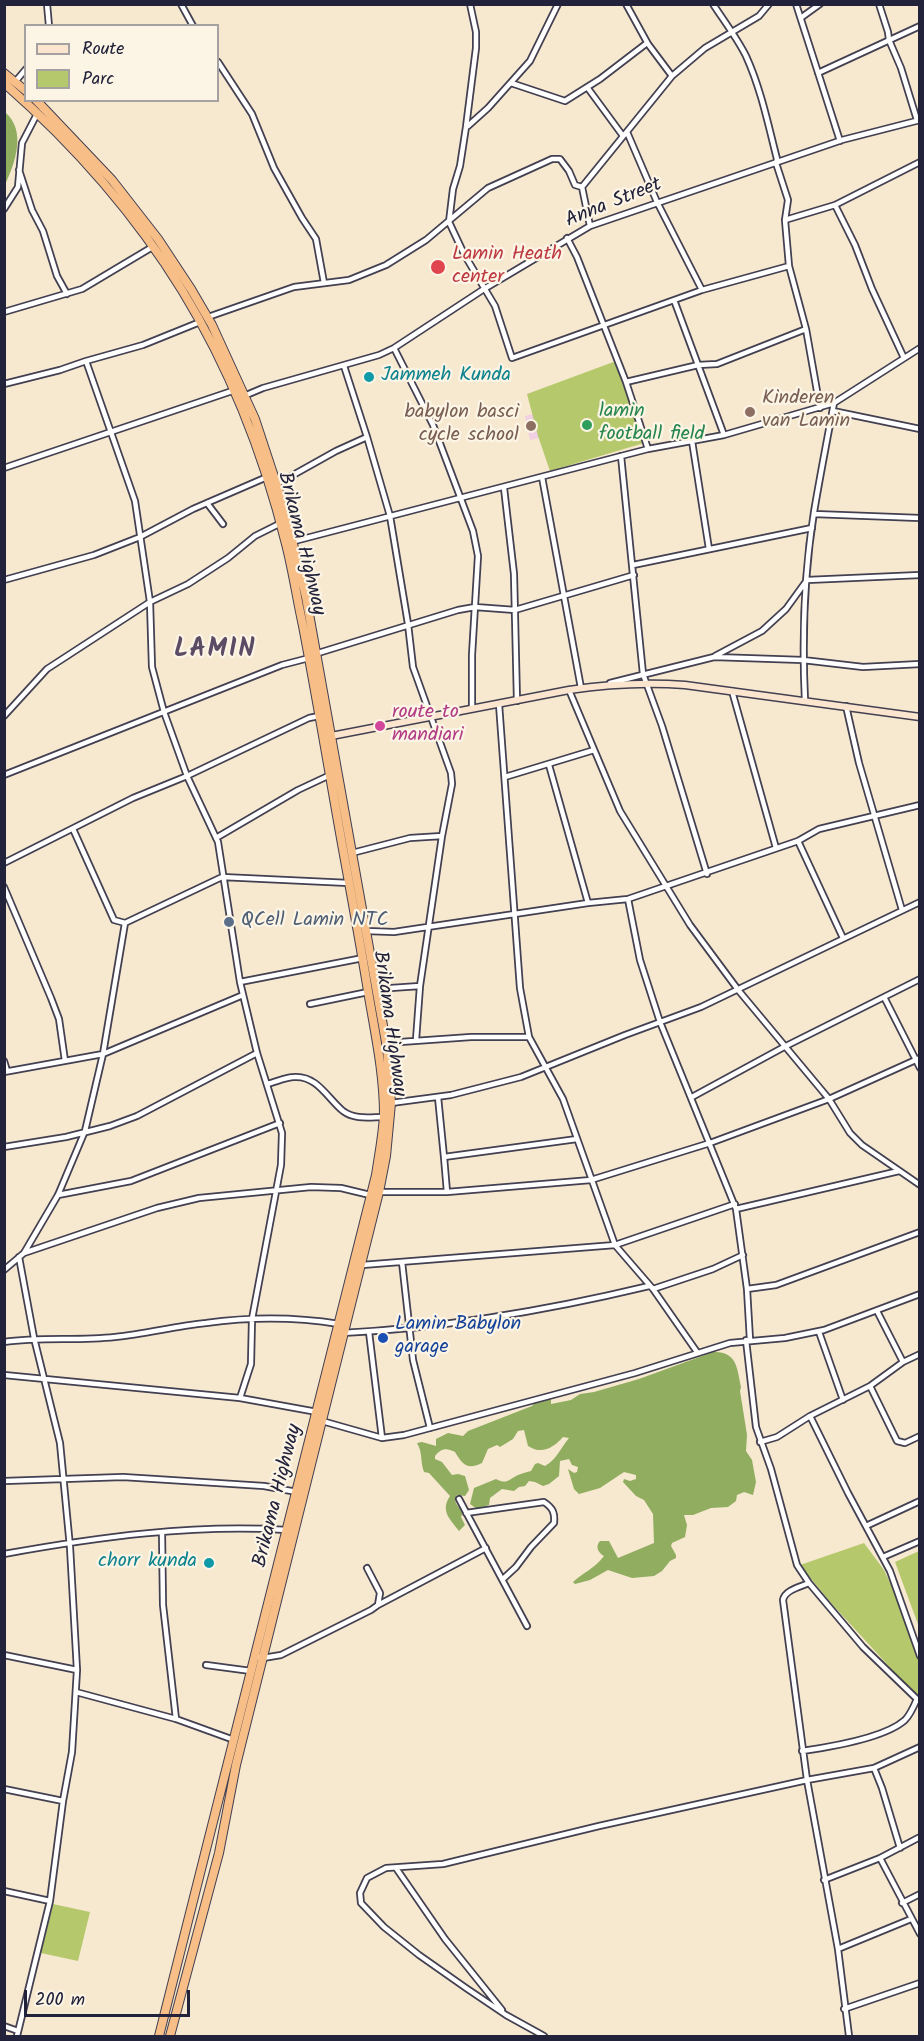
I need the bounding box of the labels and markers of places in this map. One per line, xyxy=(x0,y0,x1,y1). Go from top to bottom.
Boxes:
place label: Lamin Heath center xyxy=(452,244,562,291)
marker: Lamin Heath center xyxy=(429,258,447,276)
place label: Jammeh Kunda xyxy=(381,365,511,389)
marker: Jammeh Kunda xyxy=(362,370,376,384)
place label: Kinderen van Lamin xyxy=(762,388,850,435)
place label: lamin football field xyxy=(599,401,705,448)
place label: babylon basci cycle school xyxy=(405,402,519,449)
marker: Kinderen van Lamin xyxy=(743,405,757,419)
marker: lamin football field xyxy=(580,418,594,432)
marker: babylon basci cycle school xyxy=(524,419,538,433)
place label: route to mandiari xyxy=(392,702,463,749)
marker: route to mandiari xyxy=(373,719,387,733)
place label: QCell Lamin NTC xyxy=(241,910,388,934)
marker: QCell Lamin NTC xyxy=(222,915,236,929)
place label: Lamin Babylon garage xyxy=(395,1314,521,1361)
marker: Lamin Babylon garage xyxy=(376,1331,390,1345)
place label: chorr kunda xyxy=(98,1551,197,1575)
marker: chorr kunda xyxy=(202,1556,216,1570)

